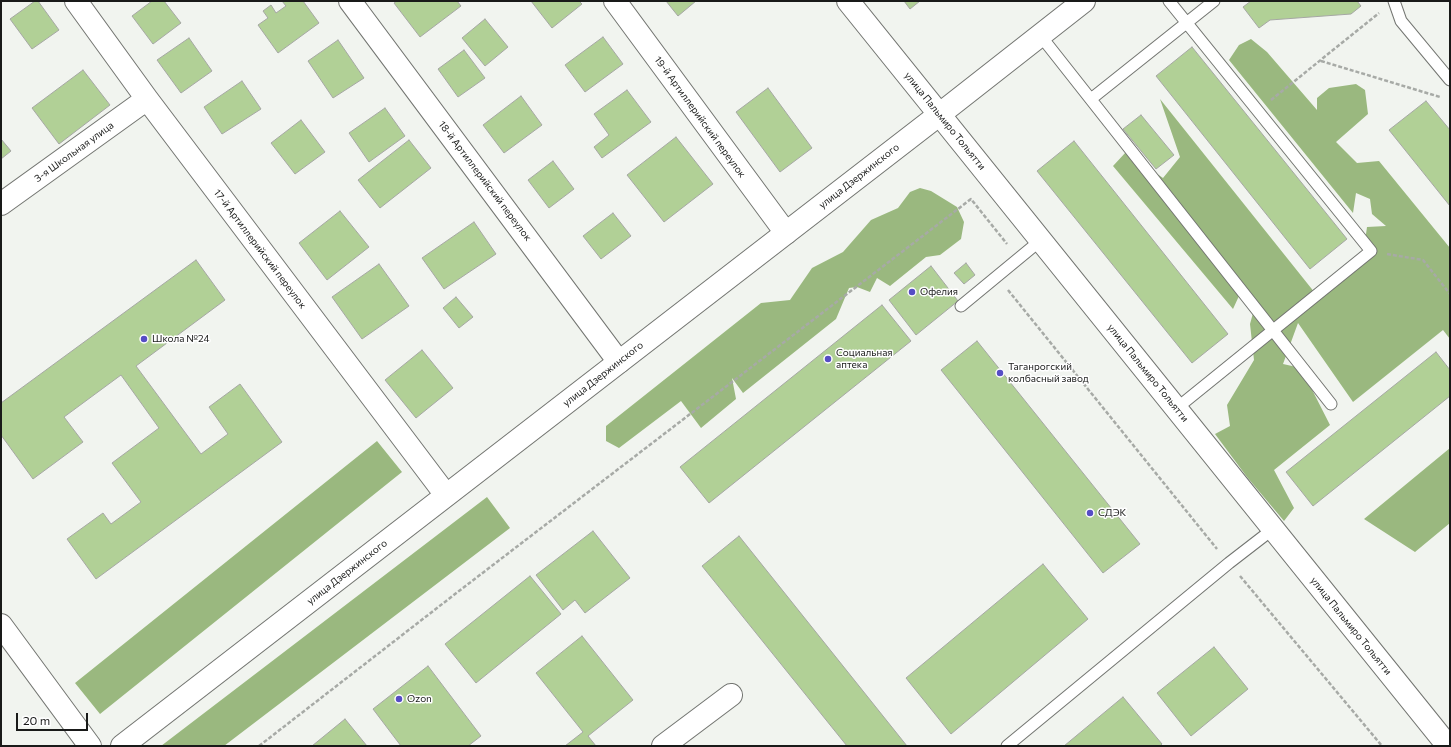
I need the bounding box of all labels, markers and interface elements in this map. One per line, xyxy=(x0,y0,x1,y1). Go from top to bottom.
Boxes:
street label: 19-й Артиллерийский переулок xyxy=(652,54,748,180)
street label: улица Пальмиро Тольятти xyxy=(902,70,988,172)
street label: 3-я Школьная улица xyxy=(32,119,116,185)
street label: 18-й Артиллерийский переулок xyxy=(436,119,534,243)
street label: улица Дзержинского xyxy=(816,141,902,211)
street label: 17-й Артиллерийский переулок xyxy=(211,187,309,311)
place label: Офелия xyxy=(920,286,958,298)
marker: Офелия xyxy=(907,287,917,297)
street label: улица Пальмиро Тольятти xyxy=(1105,322,1191,424)
place label: Школа №24 xyxy=(152,333,209,345)
marker: Школа №24 xyxy=(139,334,149,344)
street label: улица Дзержинского xyxy=(560,339,646,409)
place label: Социальная аптека xyxy=(836,347,893,370)
marker: Социальная аптека xyxy=(823,354,833,364)
place label: Таганрогский колбасный завод xyxy=(1008,361,1089,384)
marker: Таганрогский колбасный завод xyxy=(995,368,1005,378)
place label: СДЭК xyxy=(1098,507,1126,519)
marker: СДЭК xyxy=(1085,508,1095,518)
street label: улица Дзержинского xyxy=(304,537,390,607)
street label: улица Пальмиро Тольятти xyxy=(1308,575,1394,677)
place label: Ozon xyxy=(407,693,432,705)
marker: Ozon xyxy=(394,694,404,704)
scale bar xyxy=(18,705,90,731)
text: 20 m xyxy=(23,713,50,727)

